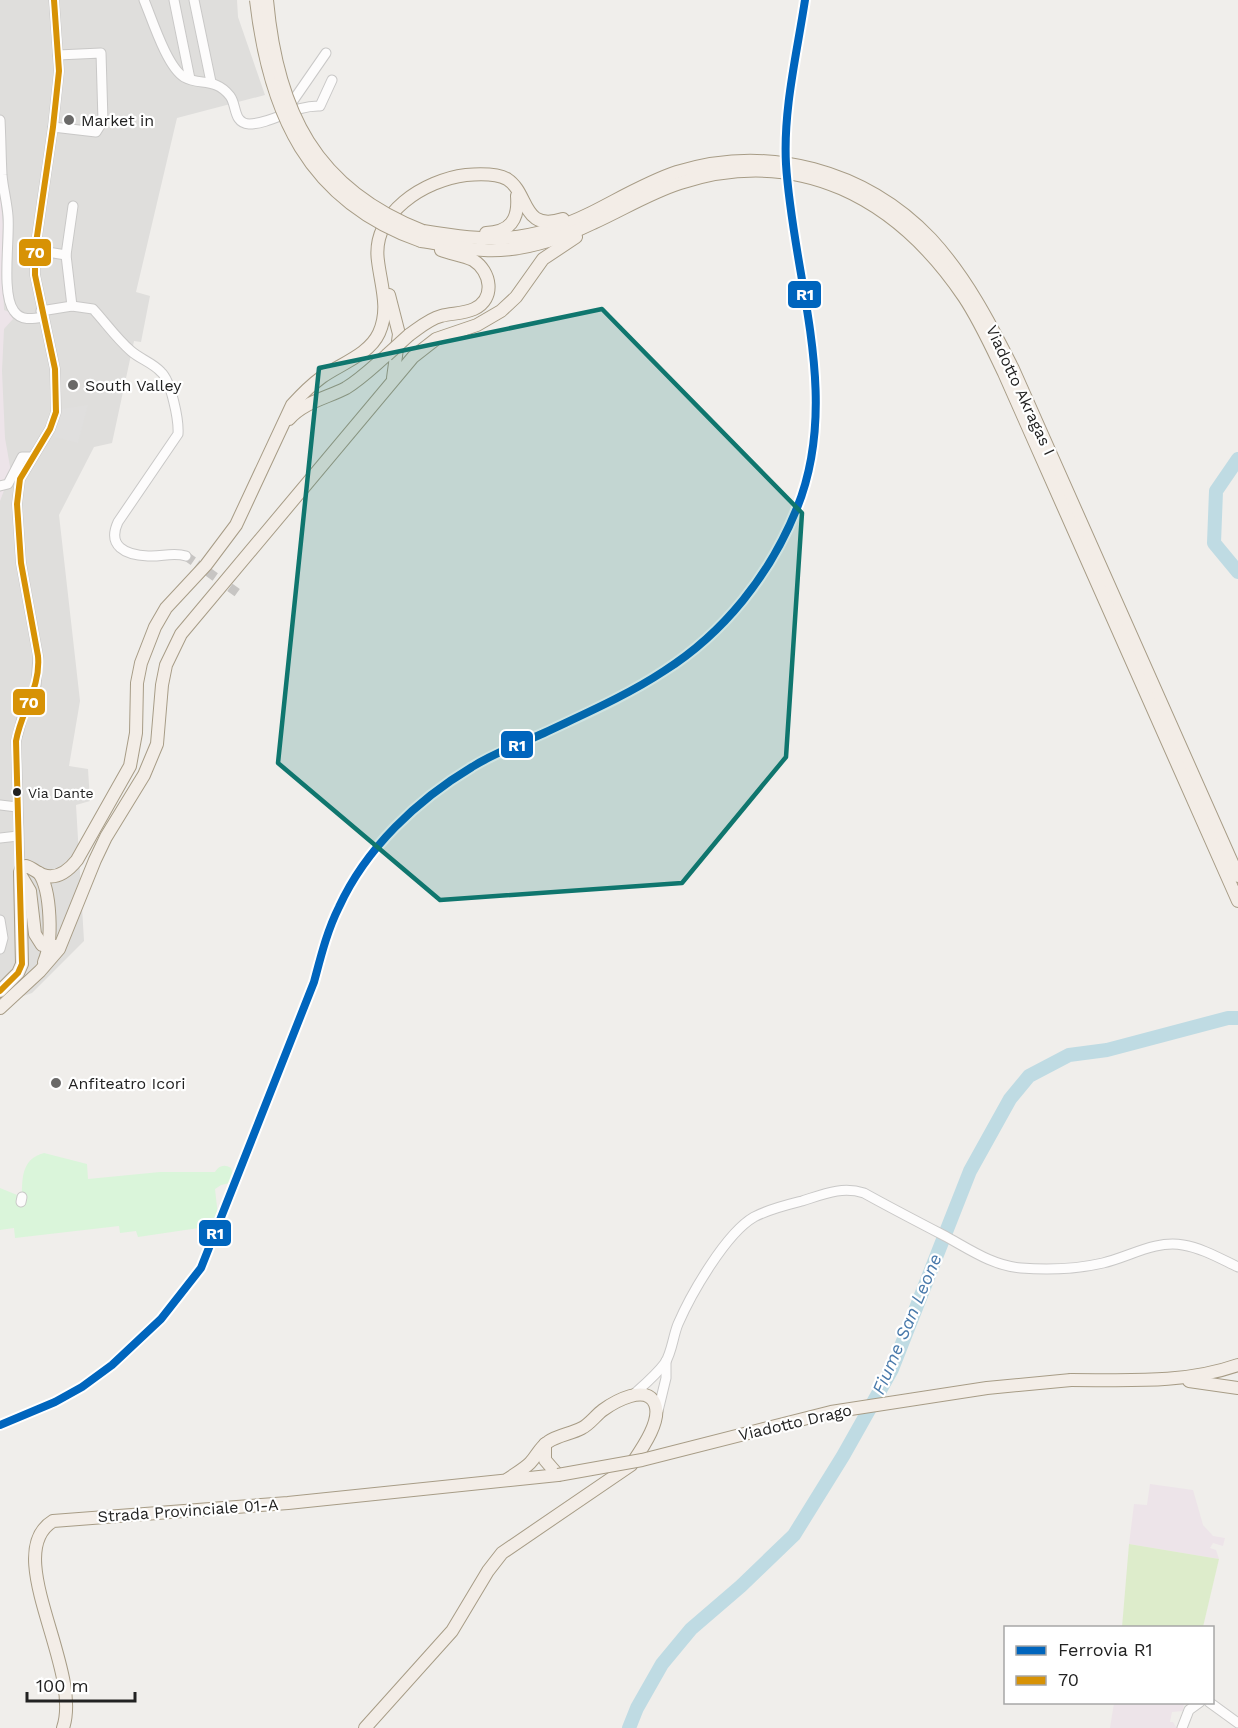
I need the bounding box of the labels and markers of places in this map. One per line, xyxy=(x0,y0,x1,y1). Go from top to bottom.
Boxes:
place label: Market in xyxy=(81,111,154,130)
marker: Market in xyxy=(62,113,76,127)
place label: South Valley xyxy=(85,376,182,395)
marker: South Valley xyxy=(66,378,80,392)
place label: Via Dante xyxy=(28,785,94,801)
marker: Via Dante xyxy=(11,786,23,798)
place label: Anfiteatro Icori xyxy=(68,1074,186,1093)
marker: Anfiteatro Icori xyxy=(49,1076,63,1090)

